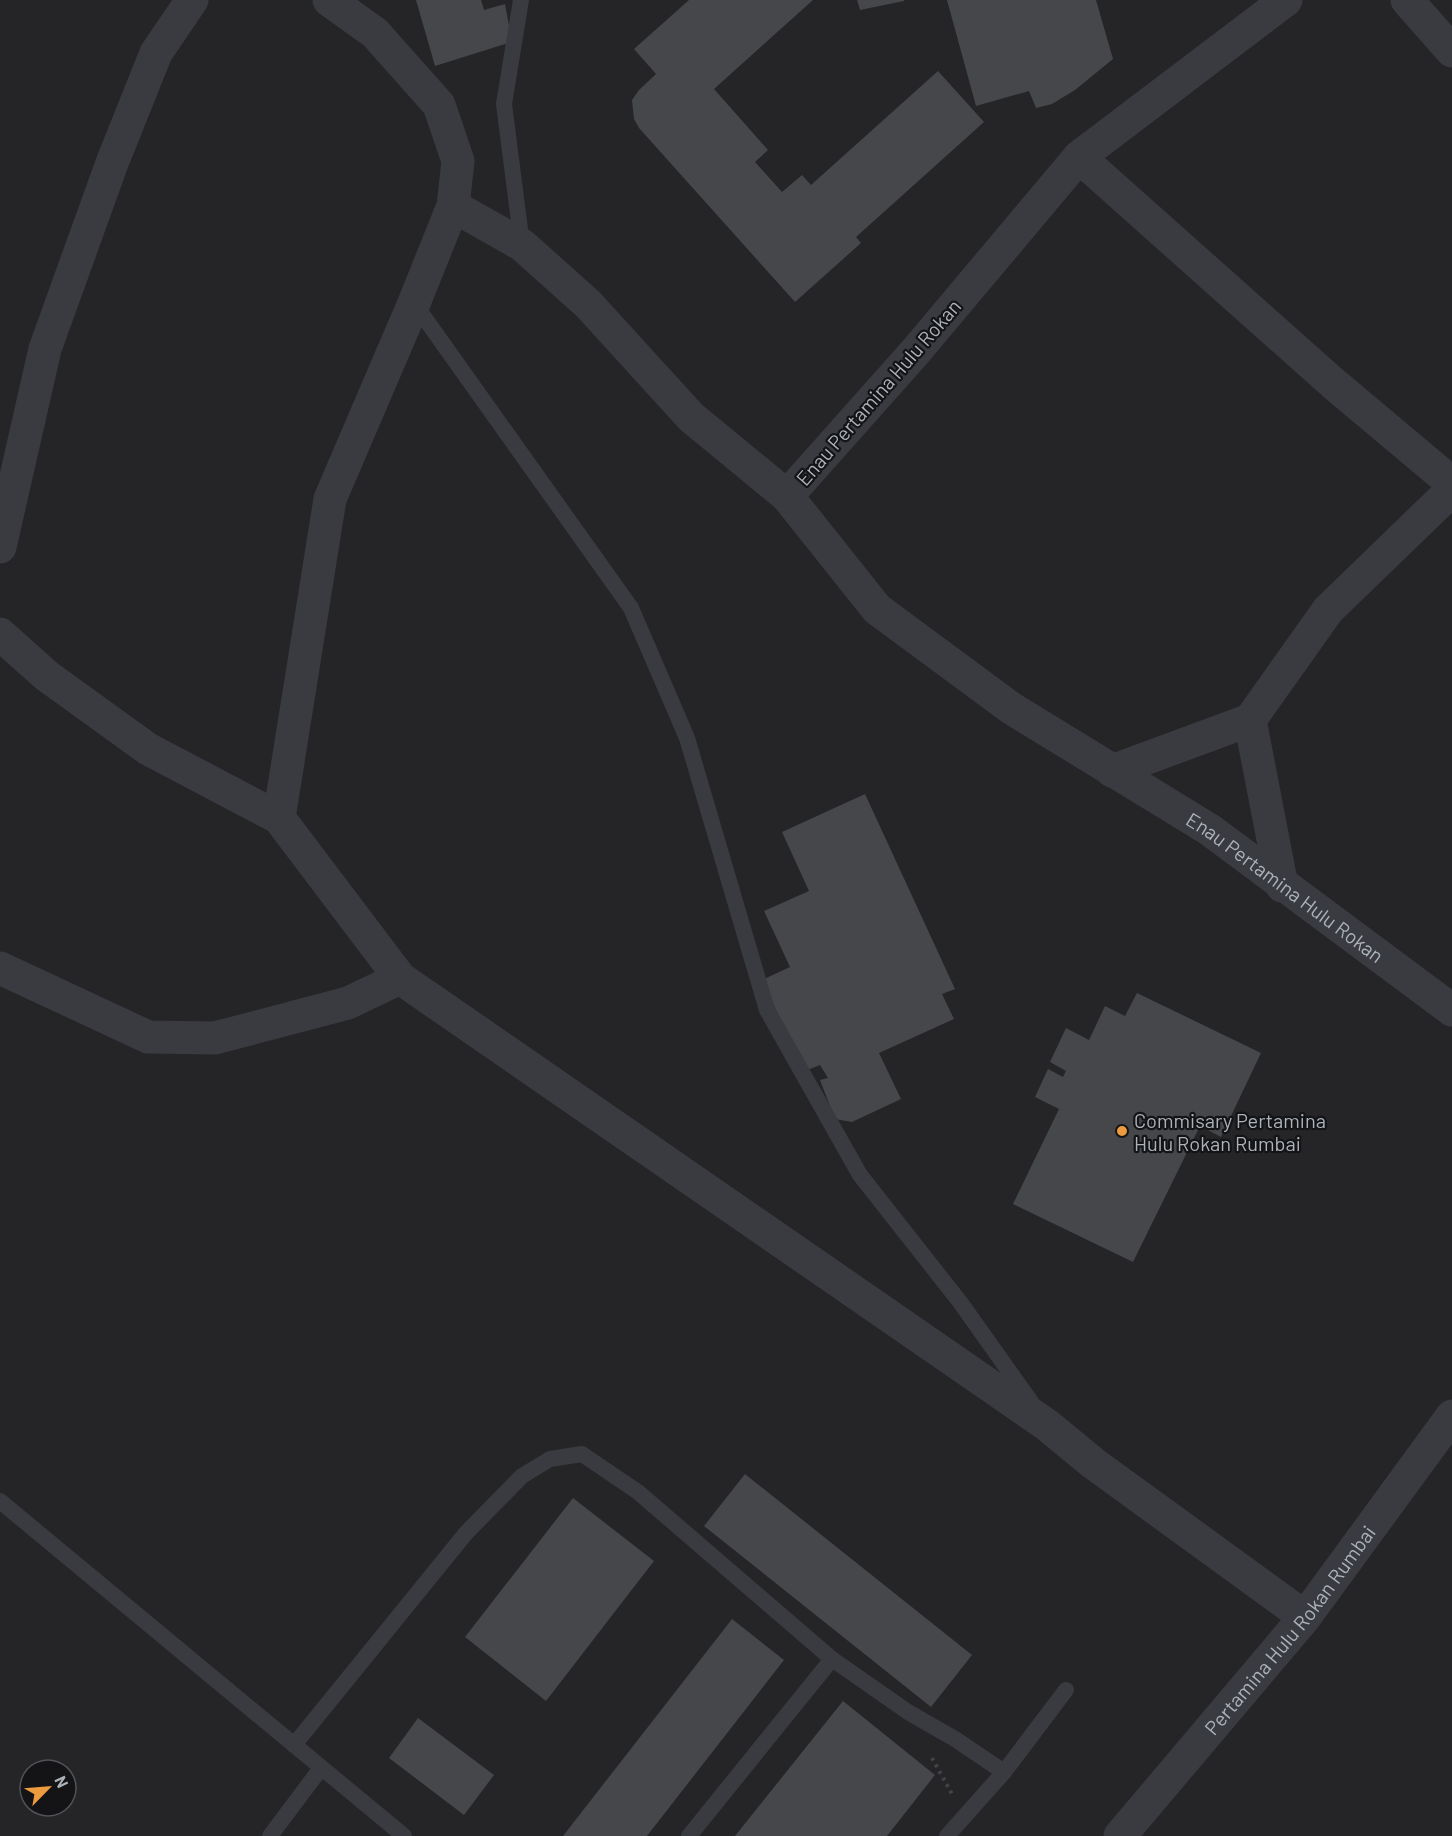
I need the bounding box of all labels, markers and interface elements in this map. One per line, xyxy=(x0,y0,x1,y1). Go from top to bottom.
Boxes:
street label: Enau Pertamina Hulu Rokan xyxy=(791,294,965,490)
street label: Enau Pertamina Hulu Rokan xyxy=(1182,807,1389,967)
place label: Commisary Pertamina Hulu Rokan Rumbai xyxy=(1134,1108,1326,1155)
marker: Commisary Pertamina Hulu Rokan Rumbai xyxy=(1115,1124,1129,1138)
street label: Pertamina Hulu Rokan Rumbai xyxy=(1199,1521,1380,1739)
north arrow xyxy=(18,1758,78,1818)
text: N xyxy=(51,1773,73,1790)

